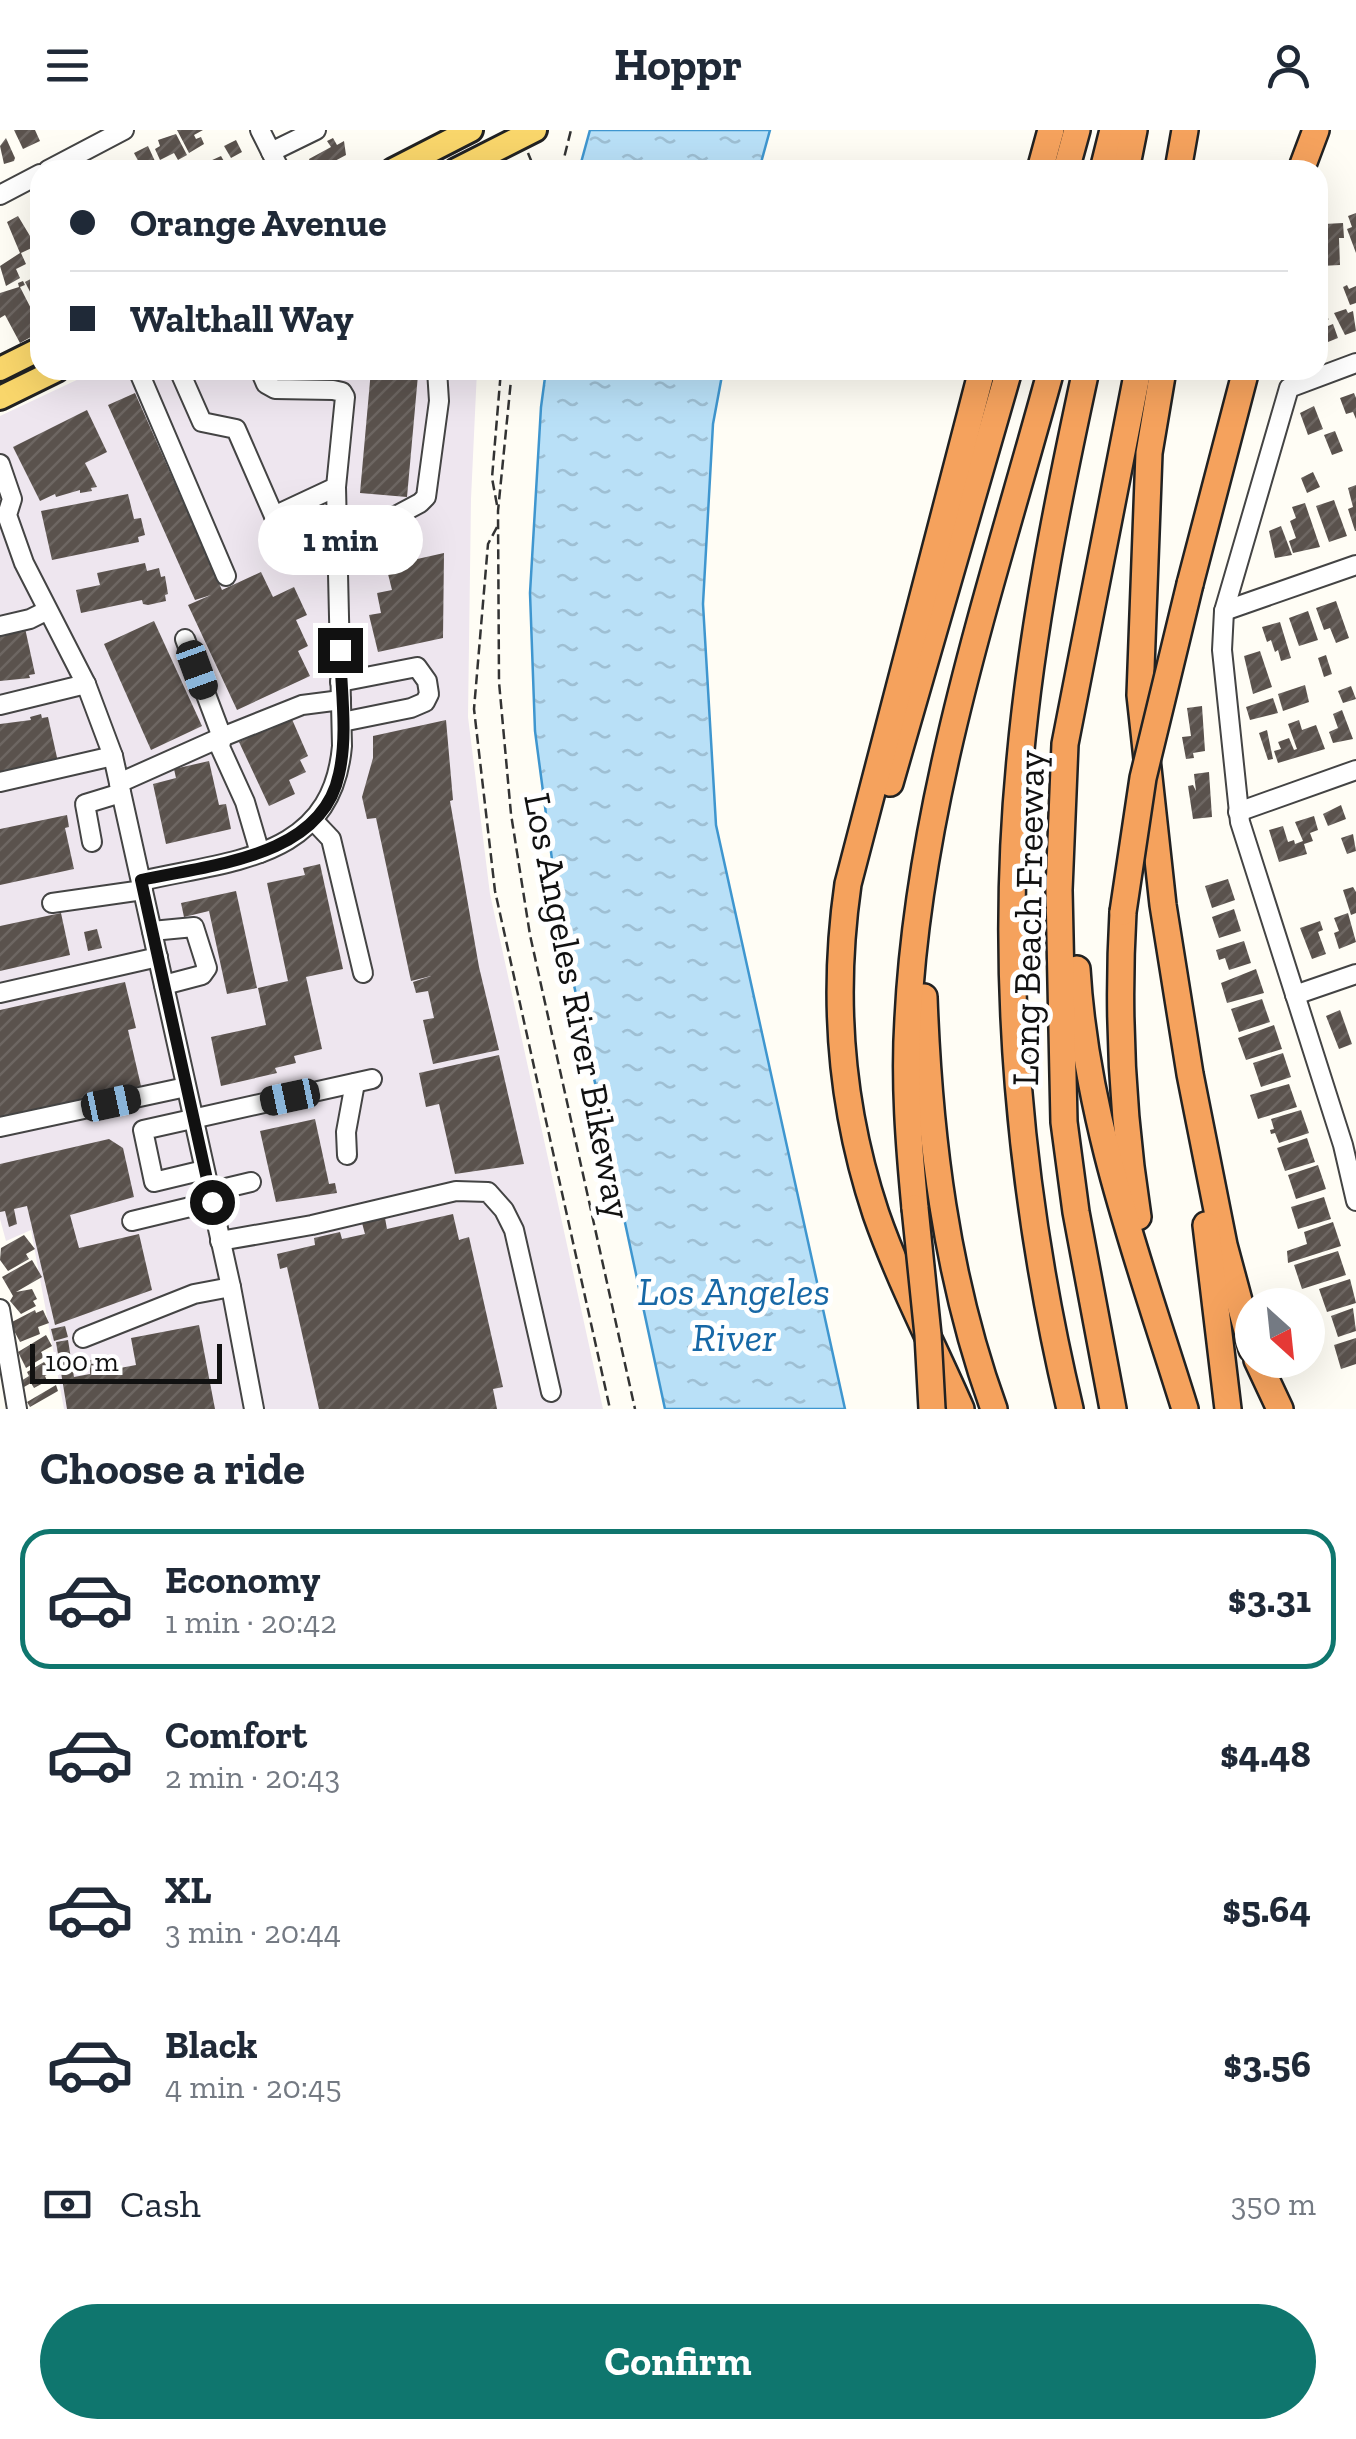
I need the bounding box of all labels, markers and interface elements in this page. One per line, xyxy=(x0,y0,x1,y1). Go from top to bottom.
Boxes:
icon: menu xyxy=(40,38,95,93)
text: Hoppr xyxy=(614,38,742,92)
icon: person xyxy=(1261,38,1316,93)
text: Orange Avenue xyxy=(130,200,387,246)
text: Walthall Way xyxy=(130,296,354,342)
callout: 1 min xyxy=(258,505,422,575)
text: 1 min xyxy=(303,521,378,559)
route end xyxy=(318,628,363,673)
car xyxy=(173,637,221,703)
street label: Long Beach Freeway xyxy=(1002,749,1054,1087)
street label: Los Angeles River Bikeway xyxy=(514,789,642,1224)
car xyxy=(258,1076,322,1118)
car xyxy=(79,1082,143,1124)
route start xyxy=(190,1180,235,1225)
water label: Los Angeles River xyxy=(638,1267,830,1361)
north arrow xyxy=(1235,1288,1325,1378)
map controls xyxy=(1235,1288,1325,1378)
scale bar xyxy=(30,1339,222,1384)
text: 100 m xyxy=(45,1345,119,1378)
text: Choose a ride xyxy=(40,1442,305,1496)
icon: car xyxy=(45,1554,135,1644)
text: Economy xyxy=(165,1557,320,1603)
text: $3.31 xyxy=(1228,1576,1311,1622)
text: 1 min · 20:42 xyxy=(165,1603,337,1641)
icon: car xyxy=(45,1709,135,1799)
text: Comfort xyxy=(165,1712,307,1758)
text: $4.48 xyxy=(1220,1731,1311,1777)
text: 2 min · 20:43 xyxy=(165,1758,340,1796)
icon: car xyxy=(45,1864,135,1954)
text: XL xyxy=(165,1867,212,1913)
text: $5.64 xyxy=(1222,1886,1311,1932)
text: 3 min · 20:44 xyxy=(165,1913,341,1951)
icon: car xyxy=(45,2019,135,2109)
text: Black xyxy=(165,2022,258,2068)
text: $3.56 xyxy=(1223,2041,1311,2087)
text: 4 min · 20:45 xyxy=(165,2068,342,2106)
icon: cash xyxy=(40,2177,95,2232)
text: Cash xyxy=(120,2181,201,2227)
text: 350 m xyxy=(1231,2185,1316,2223)
button: Confirm xyxy=(40,2304,1316,2419)

